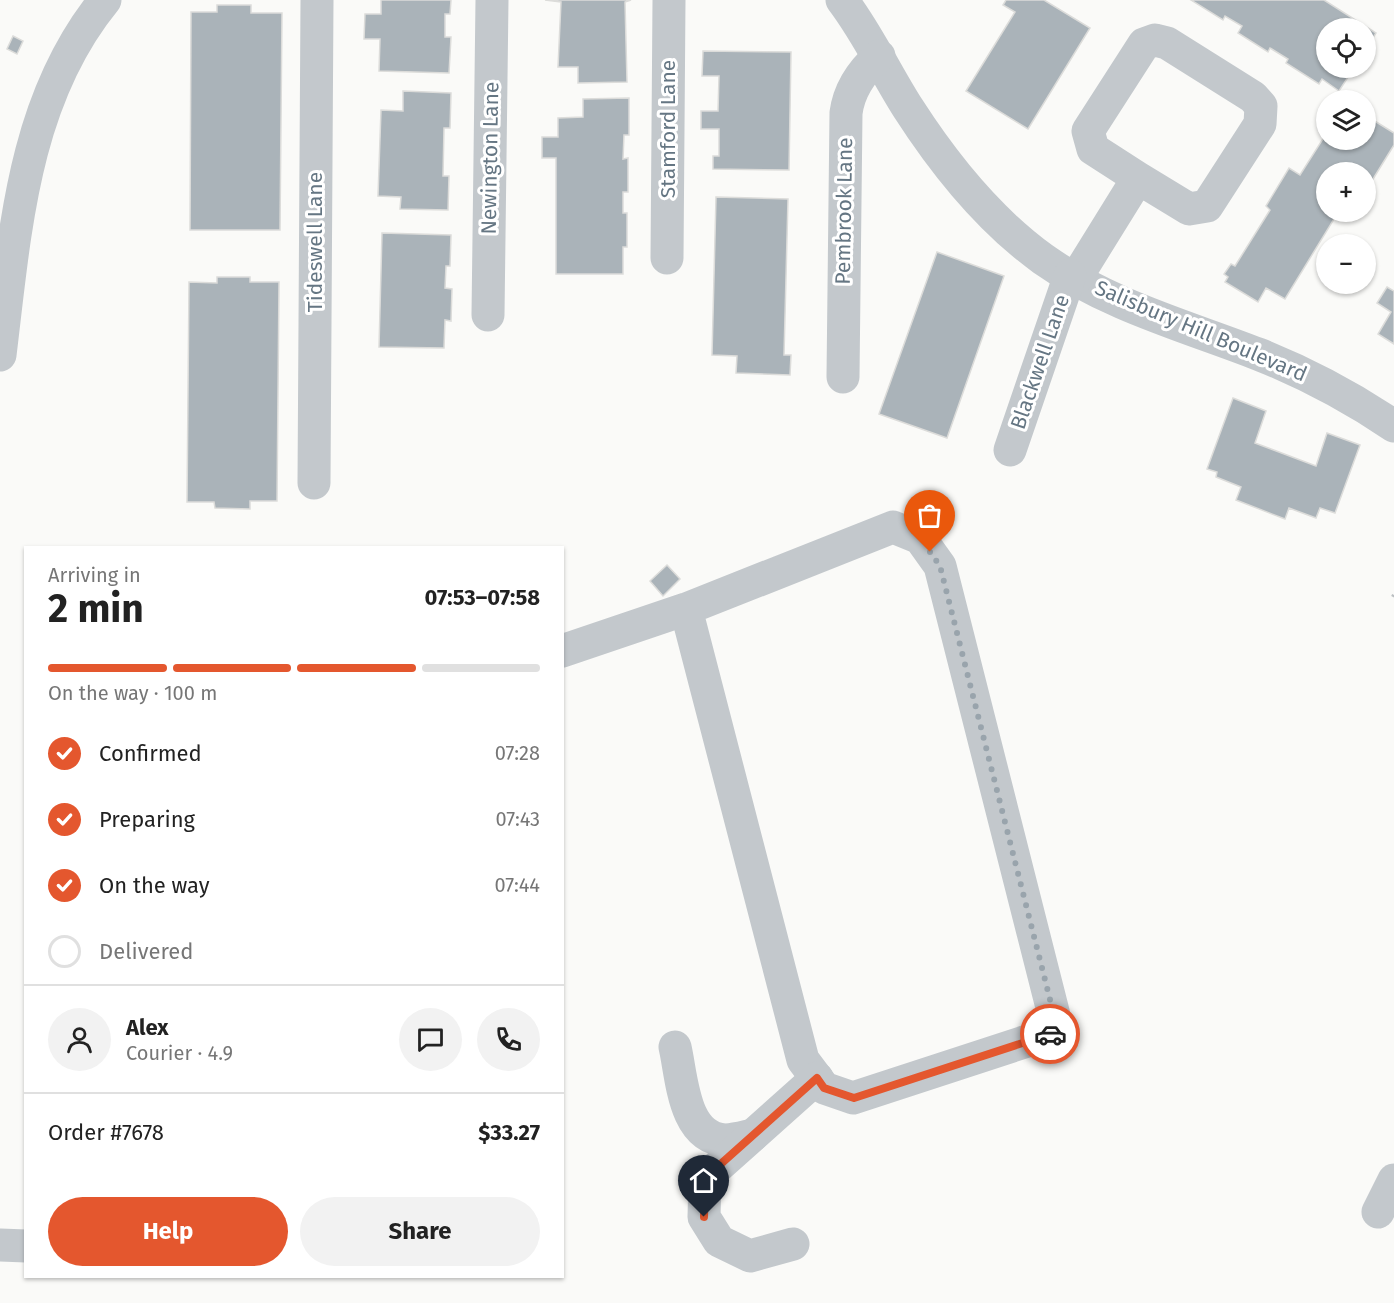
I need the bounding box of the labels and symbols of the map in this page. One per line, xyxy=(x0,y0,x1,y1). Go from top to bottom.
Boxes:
street label: Stamford Lane xyxy=(655,60,681,198)
street label: Newington Lane xyxy=(476,81,504,235)
street label: Pembrook Lane xyxy=(830,137,858,285)
street label: Tideswell Lane xyxy=(302,172,328,312)
street label: Salisbury Hill Boulevard xyxy=(1091,275,1311,387)
street label: Blackwell Lane xyxy=(1005,291,1075,433)
pin xyxy=(904,490,955,552)
courier xyxy=(1020,1004,1080,1064)
pin xyxy=(678,1155,729,1217)

